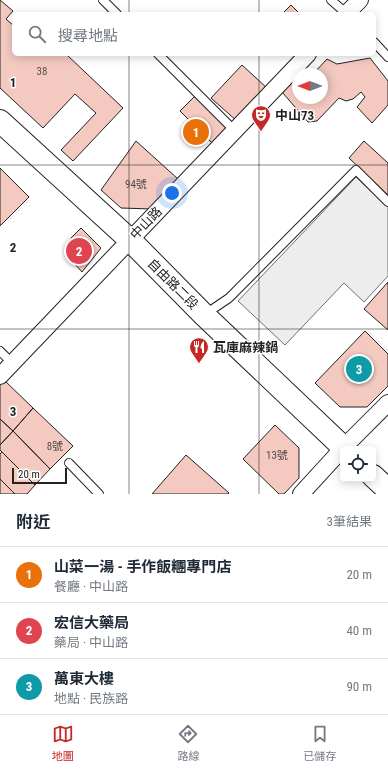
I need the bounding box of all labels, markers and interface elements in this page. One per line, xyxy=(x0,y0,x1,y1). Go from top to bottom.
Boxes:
search box xyxy=(12,12,376,56)
icon: search xyxy=(26,23,48,45)
text: 搜尋地點 xyxy=(58,27,118,45)
house number: 38 xyxy=(37,65,47,78)
north arrow xyxy=(292,68,328,104)
text: 1 xyxy=(10,75,16,90)
theatre icon: 中山73 xyxy=(250,104,272,132)
place label: 中山73 xyxy=(275,108,314,123)
pin: 1 xyxy=(183,117,209,147)
house number: 94號 xyxy=(125,178,147,191)
your location xyxy=(162,183,182,203)
street label: 中山路 xyxy=(127,204,165,242)
pin: 2 xyxy=(66,236,92,266)
text: 2 xyxy=(10,240,17,255)
street label: 自由路二段 xyxy=(145,256,201,312)
restaurant icon: 瓦庫麻辣鍋 xyxy=(188,336,210,364)
place label: 瓦庫麻辣鍋 xyxy=(213,340,278,355)
pin: 3 xyxy=(346,354,372,384)
text: 3 xyxy=(10,404,16,419)
house number: 8號 xyxy=(47,440,63,453)
map controls xyxy=(340,446,376,482)
button: locate xyxy=(340,446,376,482)
house number: 13號 xyxy=(266,449,288,462)
scale bar xyxy=(12,466,67,485)
text: 20 m xyxy=(18,468,40,481)
text: 附近 xyxy=(16,512,50,532)
text: 3筆結果 xyxy=(327,514,372,529)
text: 山菜一湯 - 手作飯糰專門店 xyxy=(54,558,231,576)
text: 1 xyxy=(26,567,32,582)
text: 20 m xyxy=(346,567,372,582)
text: 餐廳 · 中山路 xyxy=(54,579,128,594)
text: 宏信大藥局 xyxy=(54,614,129,632)
text: 2 xyxy=(26,623,32,638)
text: 40 m xyxy=(346,623,372,638)
text: 藥局 · 中山路 xyxy=(54,635,128,650)
text: 萬東大樓 xyxy=(54,670,114,688)
text: 3 xyxy=(26,679,32,694)
text: 90 m xyxy=(346,679,372,694)
text: 地點 · 民族路 xyxy=(54,691,128,706)
tab: 地圖 xyxy=(52,723,74,763)
tab: 路線 xyxy=(177,723,199,763)
tab: 已儲存 xyxy=(303,723,336,763)

